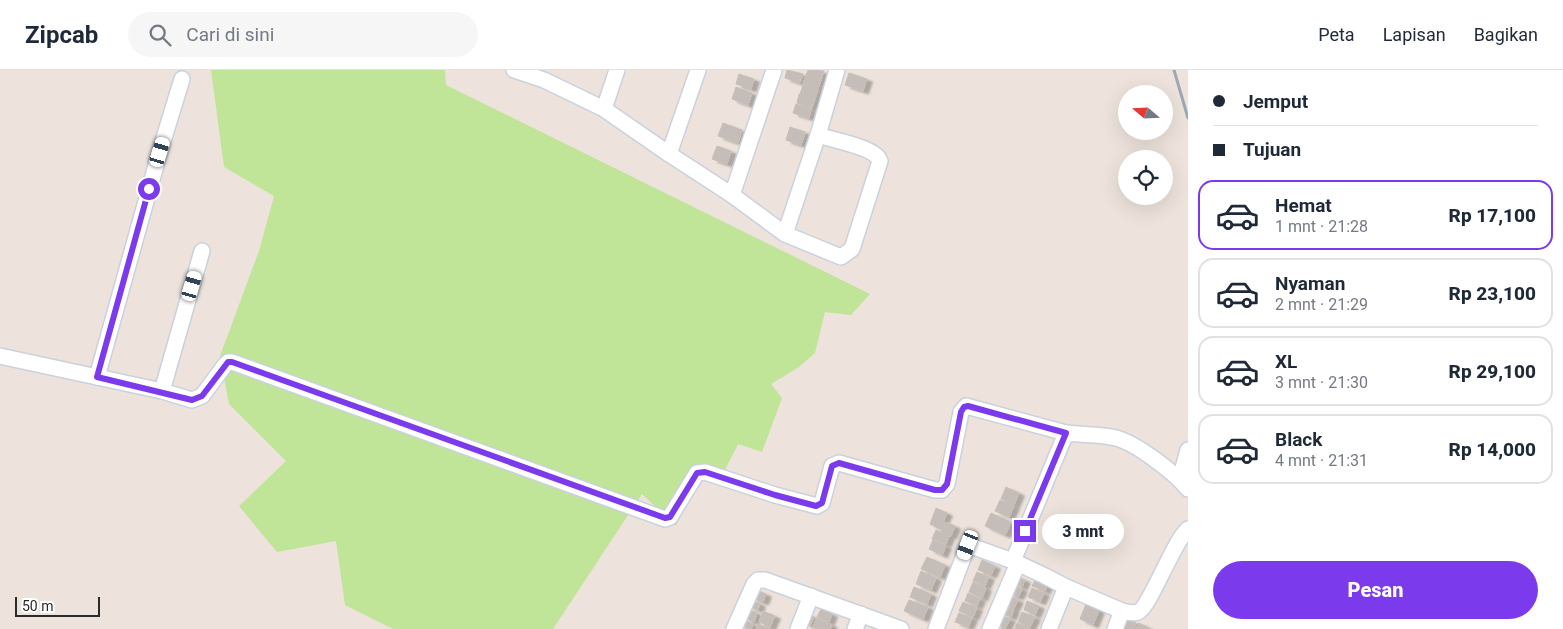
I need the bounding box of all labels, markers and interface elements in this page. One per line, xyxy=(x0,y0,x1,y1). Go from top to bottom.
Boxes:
search box xyxy=(128,12,478,57)
text: Zipcab xyxy=(25,21,98,49)
icon: search xyxy=(146,21,174,49)
text: Cari di sini xyxy=(186,23,274,46)
text: Peta xyxy=(1318,24,1355,45)
text: Lapisan xyxy=(1383,24,1446,45)
text: Bagikan xyxy=(1474,24,1538,45)
north arrow xyxy=(1118,85,1172,140)
map controls xyxy=(1118,85,1173,205)
text: Jemput xyxy=(1243,90,1308,113)
car xyxy=(148,135,171,169)
text: Tujuan xyxy=(1243,138,1301,161)
button: locate xyxy=(1118,150,1173,205)
route start xyxy=(138,178,160,200)
icon: car xyxy=(1215,193,1260,238)
text: Hemat xyxy=(1275,194,1332,217)
text: Rp 17,100 xyxy=(1449,204,1536,227)
text: 1 mnt · 21:28 xyxy=(1275,217,1368,236)
car xyxy=(180,270,203,302)
icon: car xyxy=(1215,271,1260,316)
text: Nyaman xyxy=(1275,272,1345,295)
text: Rp 23,100 xyxy=(1449,282,1536,305)
text: 2 mnt · 21:29 xyxy=(1275,295,1368,314)
icon: car xyxy=(1215,349,1260,394)
text: XL xyxy=(1275,350,1297,373)
text: Rp 29,100 xyxy=(1449,360,1536,383)
text: 3 mnt · 21:30 xyxy=(1275,373,1368,392)
icon: car xyxy=(1215,427,1260,472)
text: Black xyxy=(1275,428,1322,451)
text: Rp 14,000 xyxy=(1449,438,1536,461)
text: 4 mnt · 21:31 xyxy=(1275,451,1368,470)
callout: 3 mnt xyxy=(1042,514,1125,548)
route end xyxy=(1014,520,1036,542)
text: 3 mnt xyxy=(1062,522,1104,541)
car xyxy=(955,528,980,562)
button: Pesan xyxy=(1213,561,1538,619)
scale bar xyxy=(15,594,100,617)
text: 50 m xyxy=(22,598,54,614)

